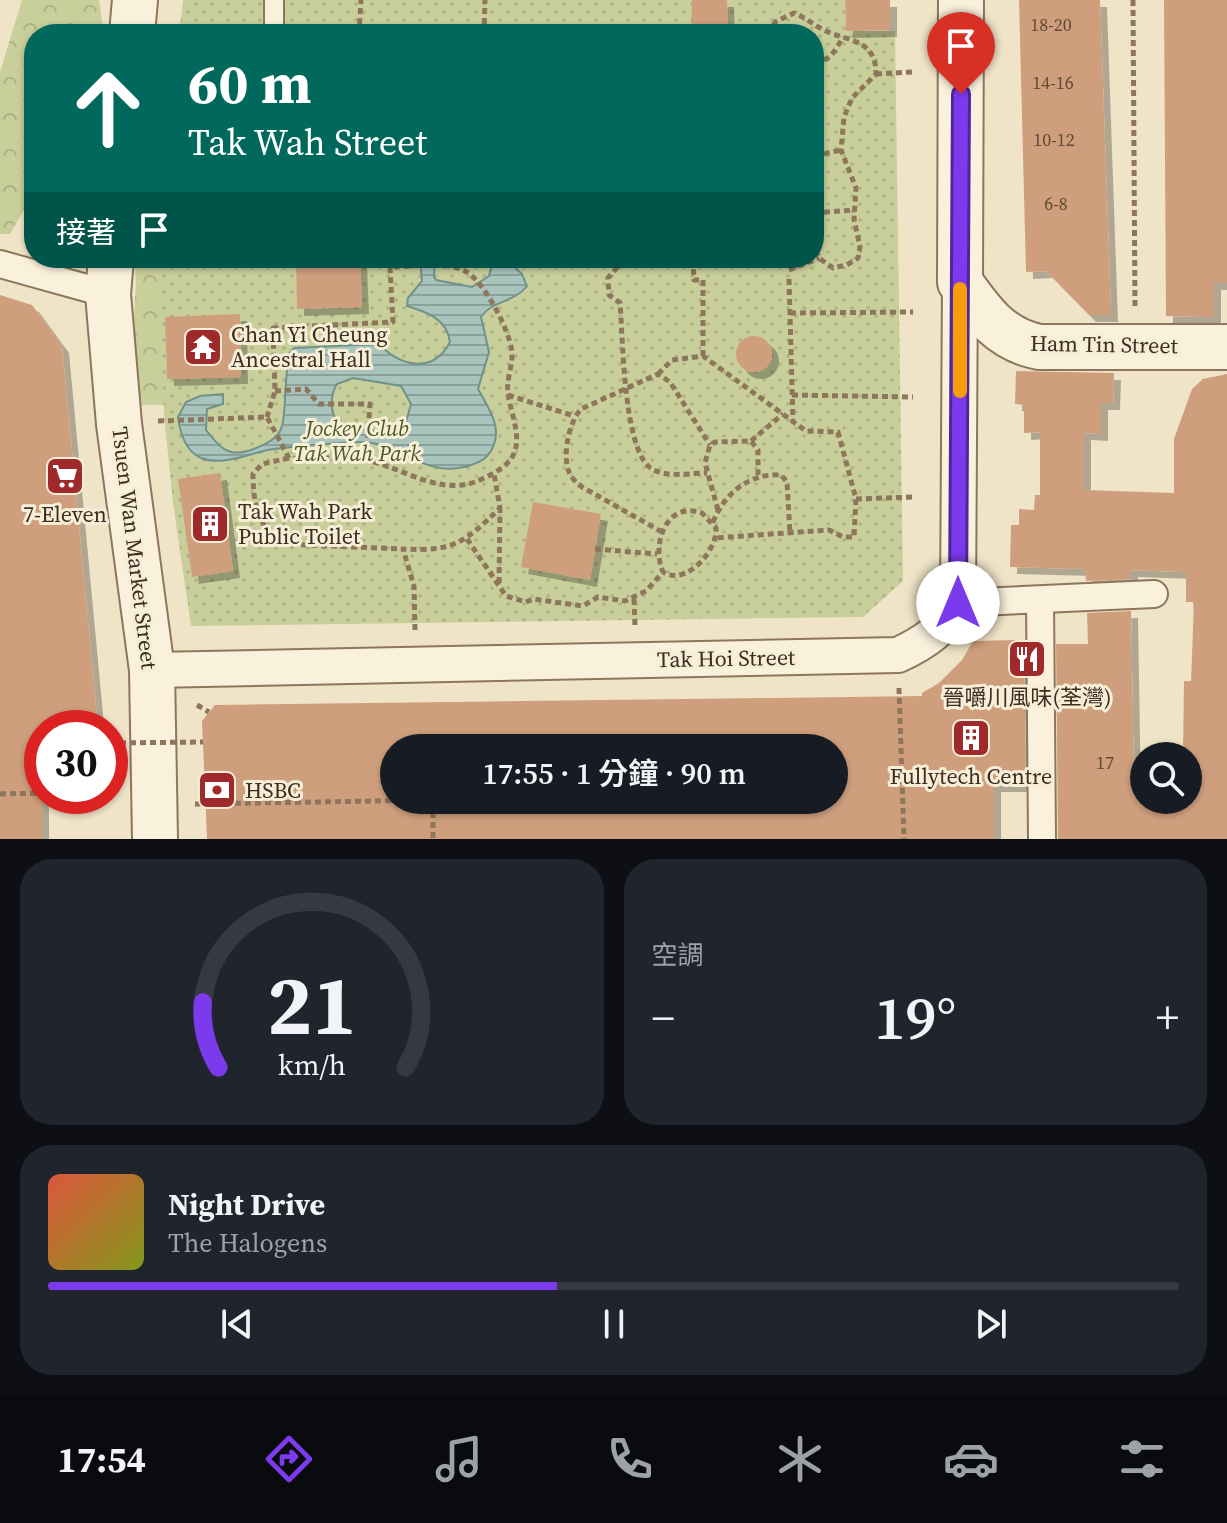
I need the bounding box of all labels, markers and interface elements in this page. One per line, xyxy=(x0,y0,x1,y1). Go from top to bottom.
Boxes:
pin xyxy=(927,12,995,94)
house number: 18-20 xyxy=(1030,12,1072,37)
icon: arrive xyxy=(939,24,983,68)
text: 60 m xyxy=(188,45,311,122)
icon: ahead xyxy=(56,56,160,160)
house number: 14-16 xyxy=(1032,70,1074,95)
text: Tak Wah Street xyxy=(188,118,427,167)
house number: 10-12 xyxy=(1033,127,1075,152)
house number: 6-8 xyxy=(1044,191,1068,216)
icon: arrive xyxy=(132,208,176,252)
text: 接著 xyxy=(56,212,116,253)
place label: Chan Yi Cheung Ancestral Hall xyxy=(231,319,388,374)
temple icon: Chan Yi Cheung Ancestral Hall xyxy=(182,326,224,368)
street label: Ham Tin Street xyxy=(1030,328,1179,360)
park label: Jockey Club Tak Wah Park xyxy=(293,413,421,468)
street label: Tsuen Wan Market Street xyxy=(105,425,165,672)
supermarket icon: 7-Eleven xyxy=(44,455,86,497)
place label: Tak Wah Park Public Toilet xyxy=(238,496,373,551)
place label: 7-Eleven xyxy=(23,499,107,529)
building icon: Tak Wah Park Public Toilet xyxy=(189,503,231,545)
position arrow xyxy=(916,561,1000,645)
restaurant icon: 晉嚼川風味(荃灣) xyxy=(1006,638,1048,680)
street label: Tak Hoi Street xyxy=(657,642,796,674)
place label: 晉嚼川風味(荃灣) xyxy=(943,682,1111,712)
speed limit sign: 30 xyxy=(24,710,128,814)
building icon: Fullytech Centre xyxy=(950,717,992,759)
map controls xyxy=(1130,742,1202,814)
button: search xyxy=(1130,742,1202,814)
house number: 17 xyxy=(1096,750,1114,775)
text: 17:55 · 1 分鐘 · 90 m xyxy=(482,753,746,794)
place label: Fullytech Centre xyxy=(890,761,1052,791)
bank icon: HSBC xyxy=(196,769,238,811)
place label: HSBC xyxy=(245,775,301,805)
text: 空調 xyxy=(652,937,704,973)
text: 21 xyxy=(267,948,357,1062)
text: 19° xyxy=(874,977,956,1059)
text: − xyxy=(652,987,675,1048)
text: + xyxy=(1156,987,1179,1048)
text: km/h xyxy=(278,1045,346,1085)
text: Night Drive xyxy=(168,1184,325,1225)
text: The Halogens xyxy=(168,1225,327,1261)
icon: previous xyxy=(215,1302,259,1346)
icon: pause xyxy=(592,1302,636,1346)
icon: next xyxy=(969,1302,1013,1346)
icon: directions xyxy=(261,1431,317,1487)
icon: music xyxy=(431,1431,487,1487)
icon: phone xyxy=(602,1431,658,1487)
icon: climate xyxy=(772,1431,828,1487)
icon: car xyxy=(943,1431,999,1487)
icon: filters xyxy=(1114,1431,1170,1487)
text: 17:54 xyxy=(57,1435,146,1484)

